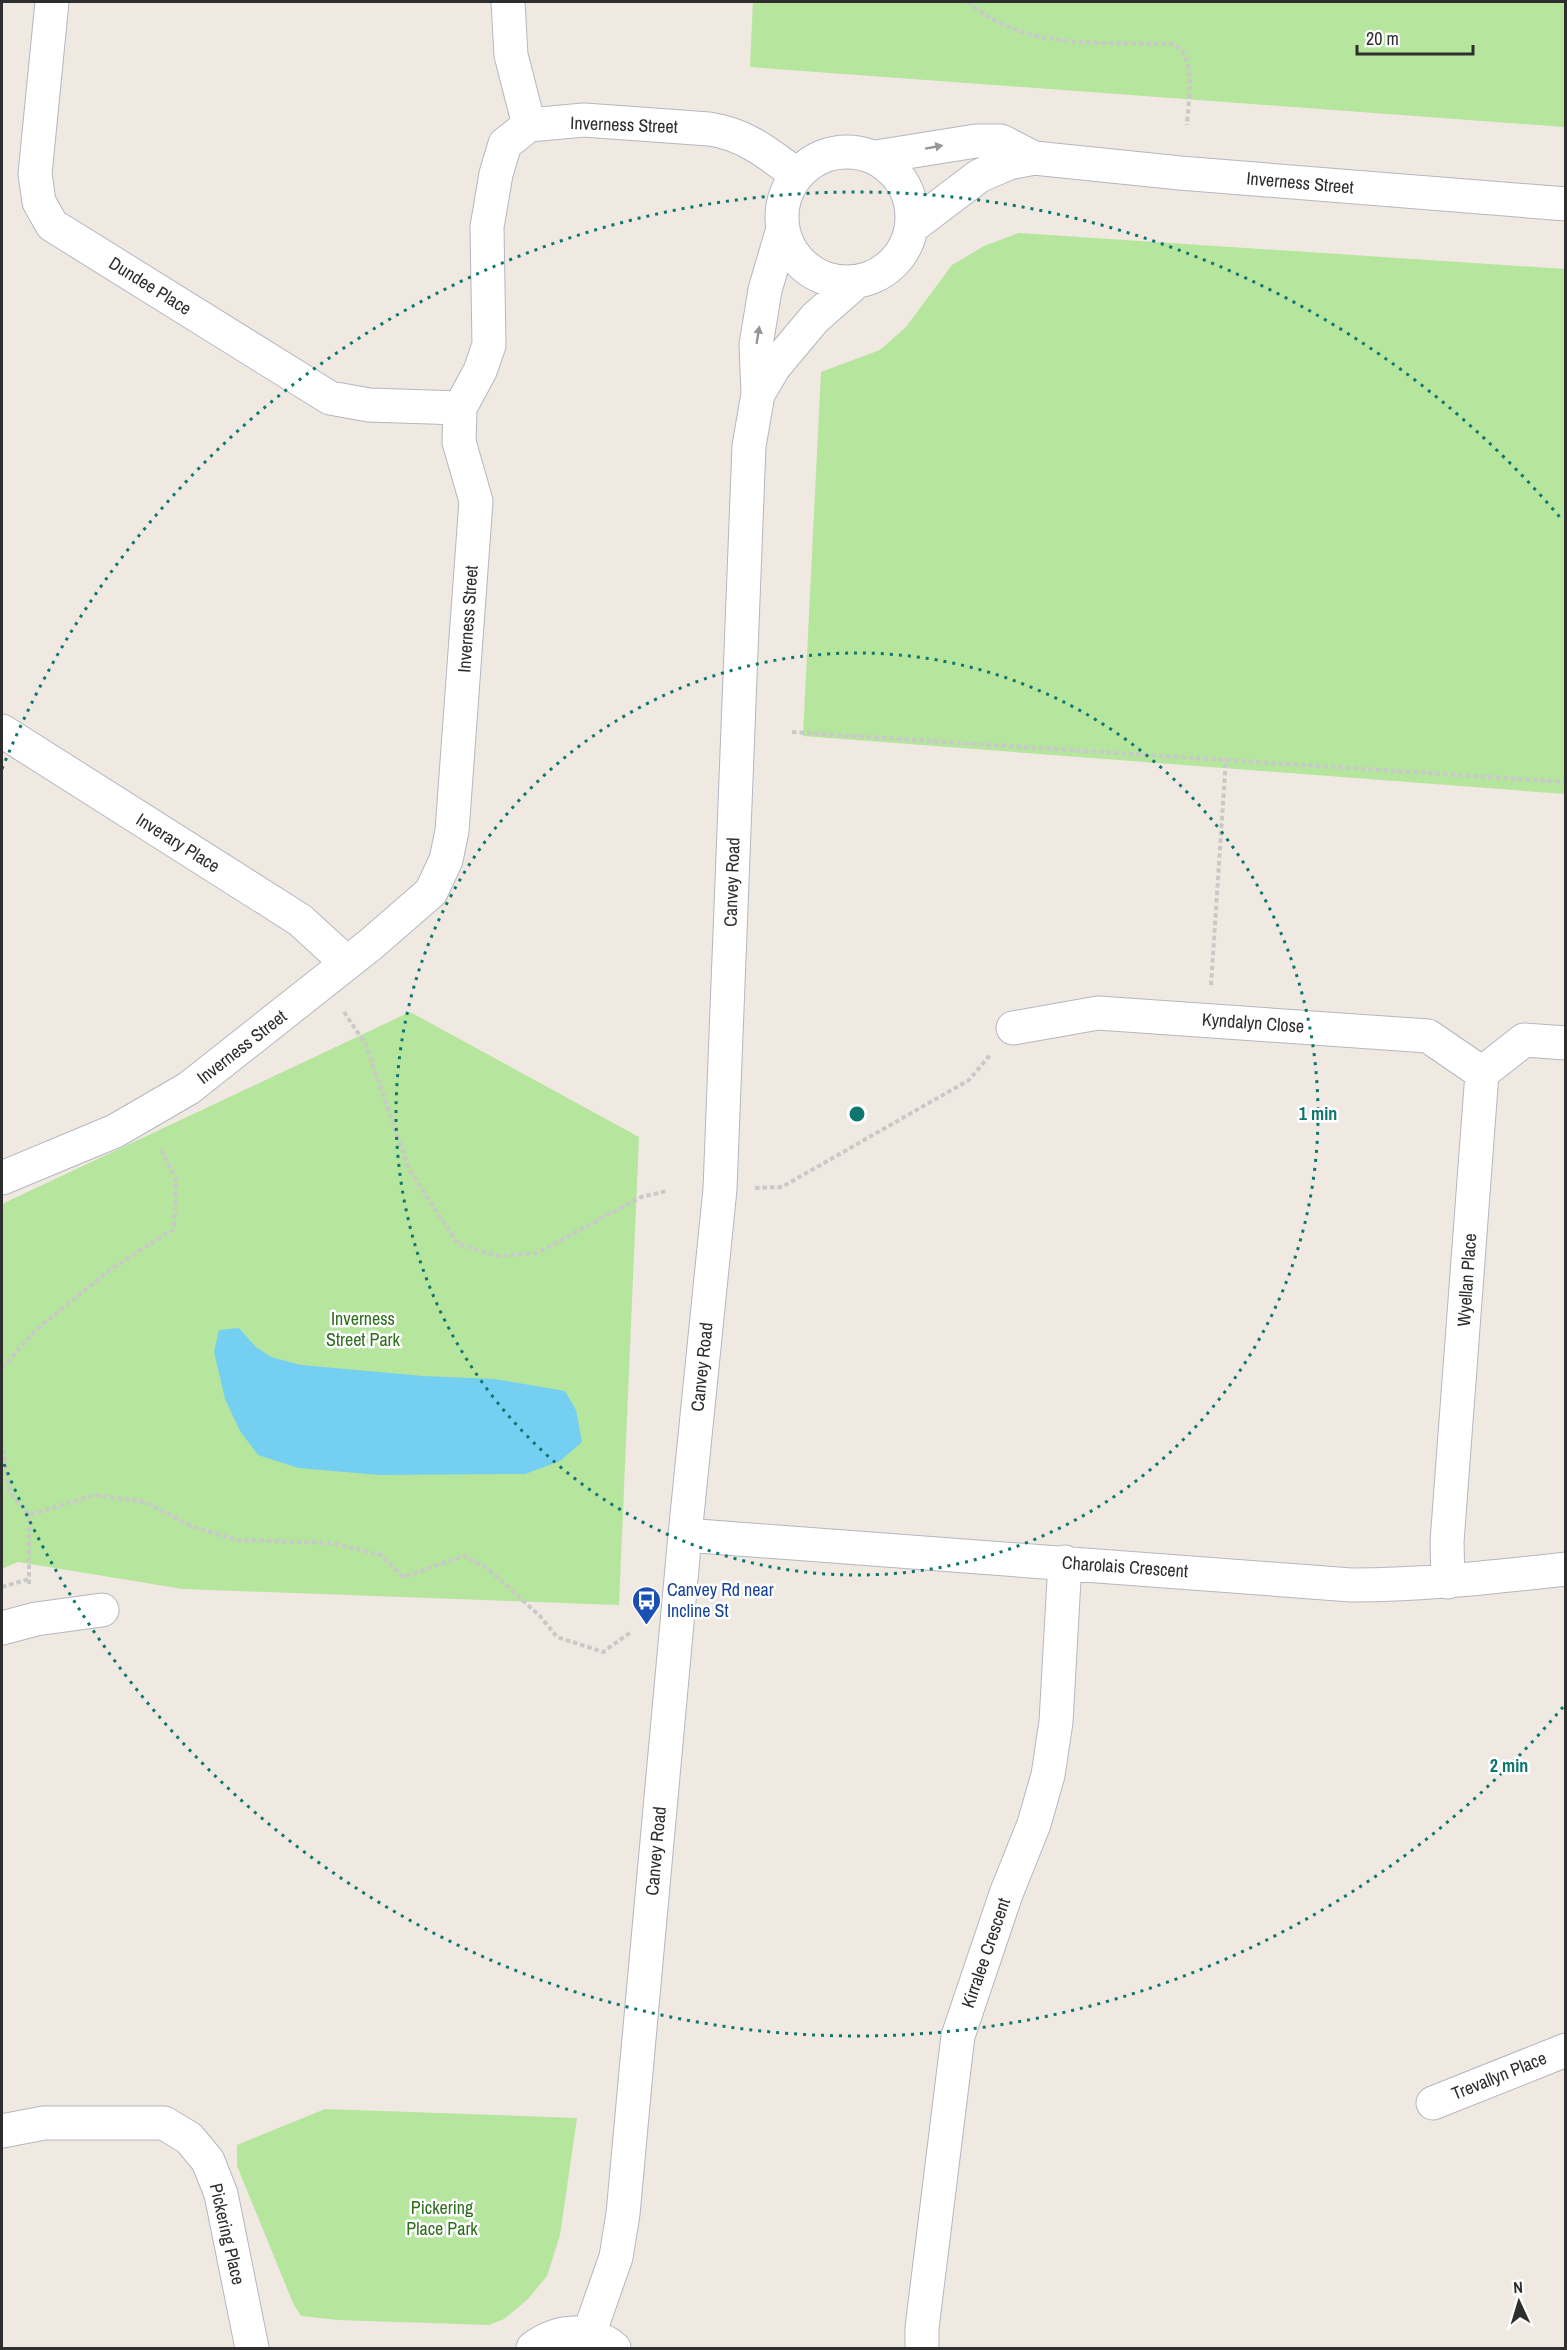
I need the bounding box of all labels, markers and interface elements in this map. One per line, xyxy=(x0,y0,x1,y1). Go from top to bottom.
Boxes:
scale bar xyxy=(1357,18,1472,56)
text: 20 m xyxy=(1366,26,1399,51)
street label: Inverness Street xyxy=(570,110,678,139)
one-way arrow xyxy=(924,143,943,152)
street label: Inverness Street xyxy=(1245,165,1355,200)
street label: Dundee Place xyxy=(104,250,196,321)
one-way arrow xyxy=(754,326,763,345)
street label: Inverness Street xyxy=(451,564,484,673)
street label: Inverary Place xyxy=(132,807,225,878)
street label: Canvey Road xyxy=(717,837,746,927)
street label: Inverness Street xyxy=(192,1004,292,1090)
street label: Kyndalyn Close xyxy=(1201,1006,1305,1039)
text: 1 min xyxy=(1299,1101,1337,1126)
centre of rings xyxy=(847,1104,867,1124)
street label: Wyellan Place xyxy=(1451,1233,1482,1327)
park label: Inverness Street Park xyxy=(326,1306,401,1352)
street label: Canvey Road xyxy=(684,1321,719,1413)
street label: Charolais Crescent xyxy=(1061,1550,1189,1583)
place label: Canvey Rd near Incline St xyxy=(667,1577,774,1623)
bus stop icon: Canvey Rd near Incline St xyxy=(630,1584,662,1626)
text: 2 min xyxy=(1490,1753,1528,1778)
street label: Canvey Road xyxy=(639,1805,672,1897)
street label: Kirralee Crescent xyxy=(955,1894,1016,2011)
street label: Trevallyn Place xyxy=(1448,2045,1550,2106)
street label: Pickering Place xyxy=(204,2181,251,2287)
park label: Pickering Place Park xyxy=(406,2195,478,2241)
north arrow xyxy=(1489,2272,1549,2332)
text: N xyxy=(1512,2276,1523,2298)

